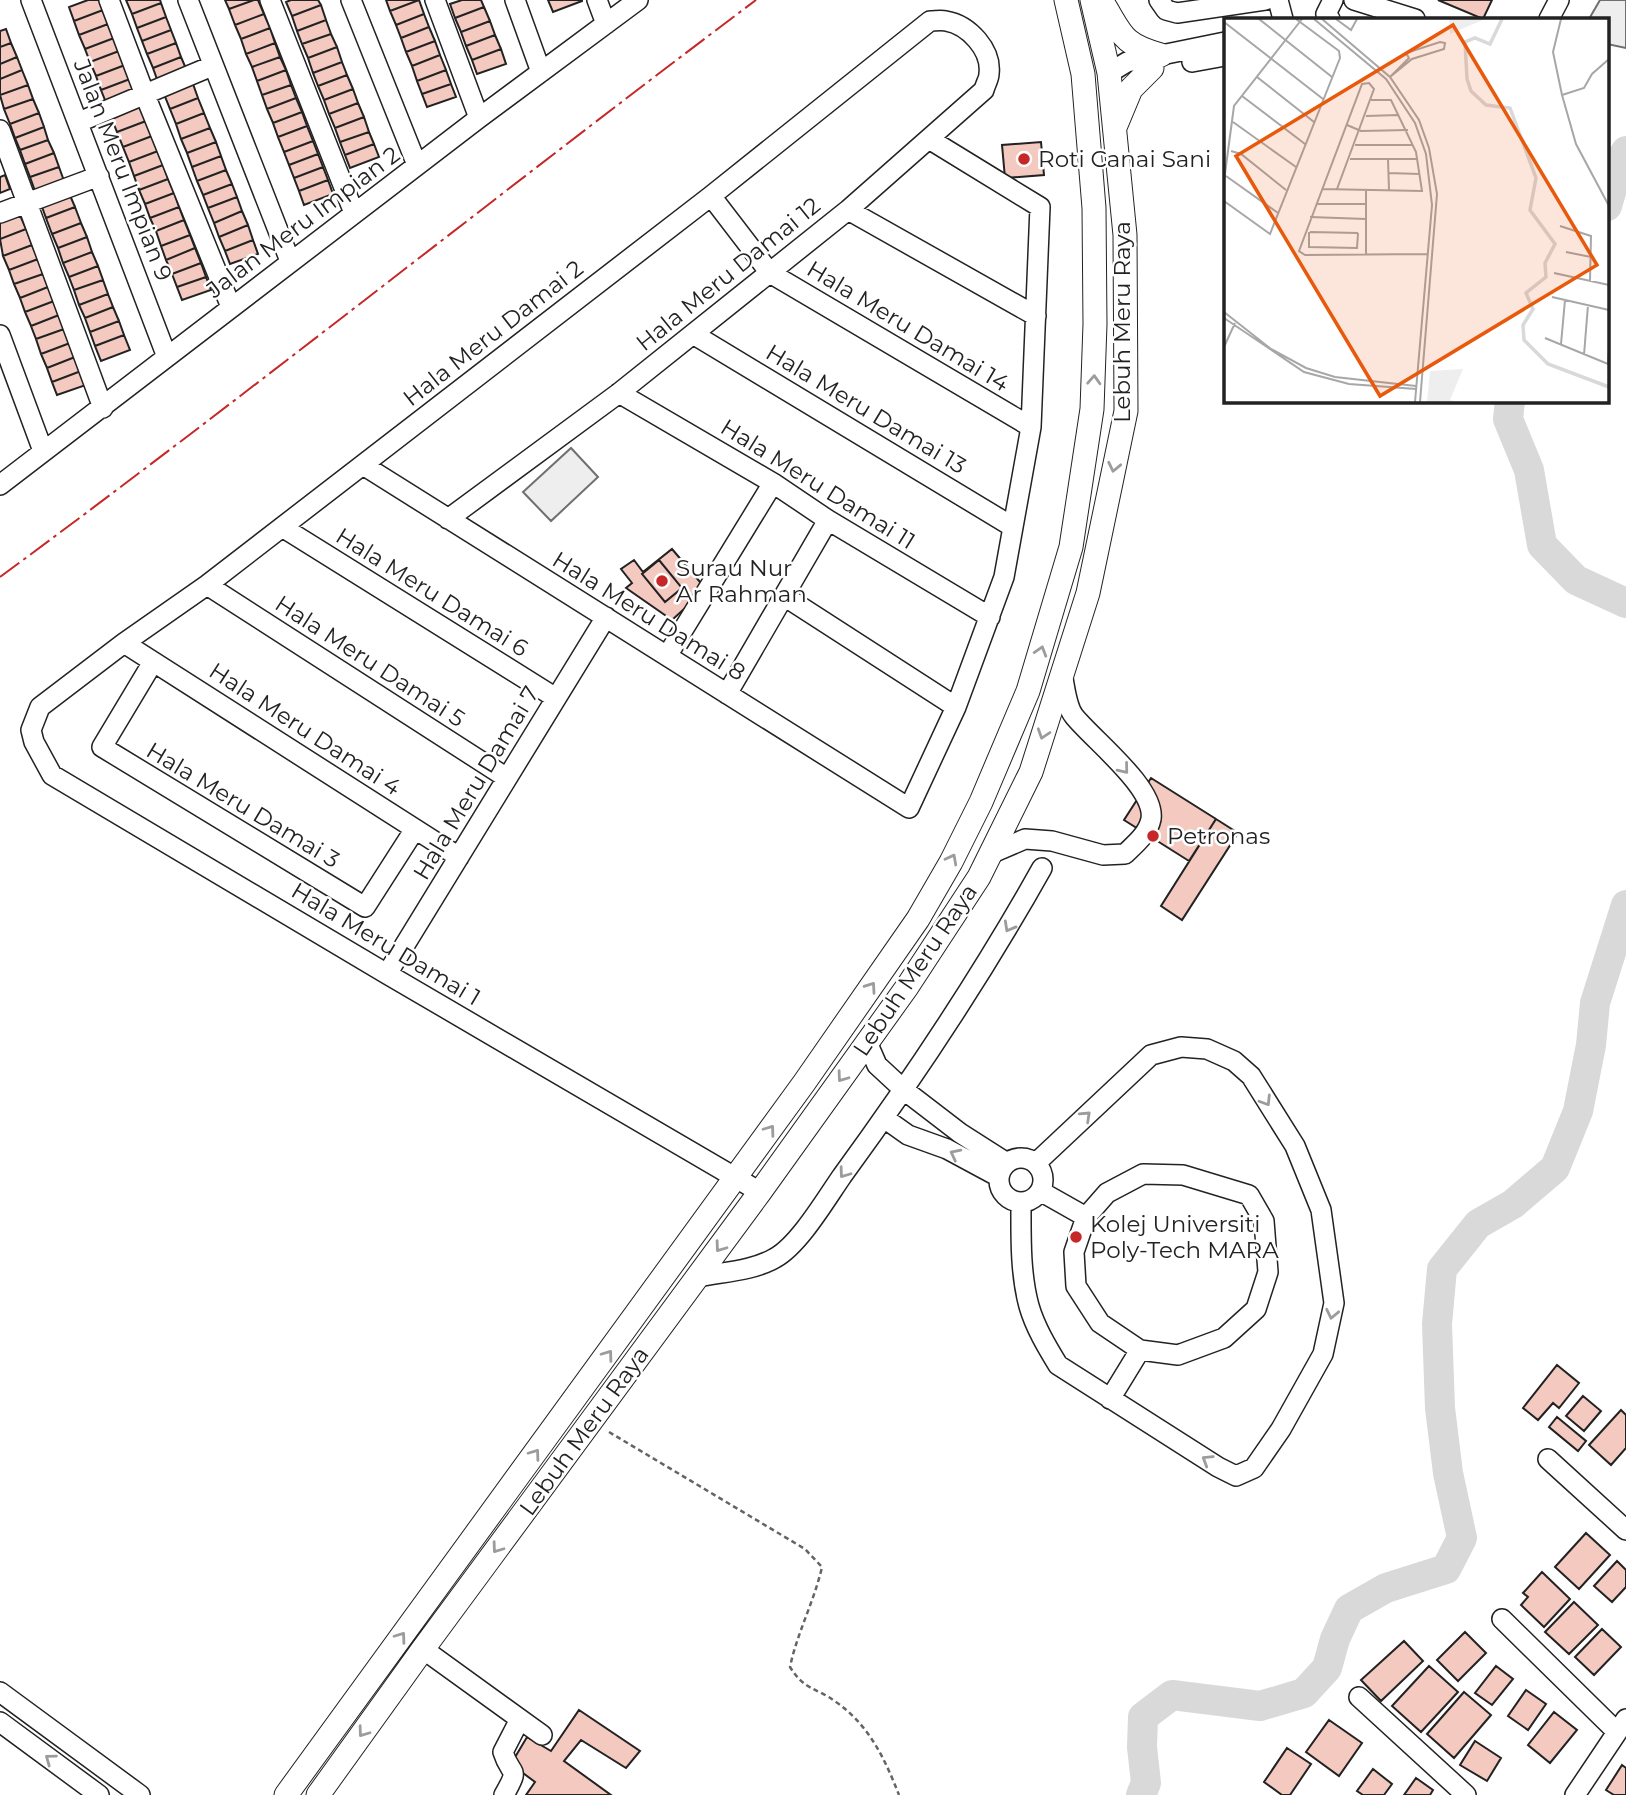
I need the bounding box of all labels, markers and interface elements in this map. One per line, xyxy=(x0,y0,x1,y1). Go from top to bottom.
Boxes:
inset map xyxy=(1224,18,1608,402)
street label: Jalan Meru Impian 9 xyxy=(67,54,178,285)
street label: Jalan Meru Impian 2 xyxy=(200,140,405,304)
place label: Roti Canai Sani xyxy=(1038,145,1211,173)
marker: Roti Canai Sani xyxy=(1016,151,1032,167)
street label: Hala Meru Damai 12 xyxy=(630,191,826,357)
street label: Lebuh Meru Raya xyxy=(1108,221,1136,423)
street label: Hala Meru Damai 2 xyxy=(398,254,588,412)
street label: Hala Meru Damai 14 xyxy=(802,255,1014,397)
street label: Hala Meru Damai 13 xyxy=(761,338,971,480)
one-way arrow xyxy=(1086,374,1101,385)
street label: Hala Meru Damai 11 xyxy=(716,413,920,555)
one-way arrow xyxy=(1108,461,1123,473)
street label: Hala Meru Damai 6 xyxy=(331,521,533,663)
street label: Hala Meru Damai 8 xyxy=(547,545,751,687)
place label: Surau Nur Ar Rahman xyxy=(676,554,807,608)
marker: Surau Nur Ar Rahman xyxy=(654,573,670,589)
street label: Hala Meru Damai 5 xyxy=(270,589,470,733)
one-way arrow xyxy=(1033,645,1047,657)
street label: Hala Meru Damai 4 xyxy=(204,657,406,801)
street label: Hala Meru Damai 7 xyxy=(407,681,545,885)
one-way arrow xyxy=(1037,727,1051,740)
street label: Hala Meru Damai 3 xyxy=(141,736,345,874)
one-way arrow xyxy=(1116,761,1128,774)
place label: Petronas xyxy=(1167,822,1270,850)
marker: Petronas xyxy=(1145,828,1161,844)
one-way arrow xyxy=(944,854,957,867)
street label: Hala Meru Damai 1 xyxy=(286,876,486,1012)
street label: Lebuh Meru Raya xyxy=(847,879,983,1061)
one-way arrow xyxy=(1004,920,1017,932)
one-way arrow xyxy=(863,982,875,995)
one-way arrow xyxy=(838,1069,850,1082)
one-way arrow xyxy=(1258,1093,1271,1106)
one-way arrow xyxy=(1078,1112,1091,1124)
one-way arrow xyxy=(762,1125,775,1138)
one-way arrow xyxy=(950,1148,962,1162)
one-way arrow xyxy=(840,1166,853,1178)
place label: Kolej Universiti Poly-Tech MARA xyxy=(1090,1210,1279,1264)
marker: Kolej Universiti Poly-Tech MARA xyxy=(1068,1229,1084,1245)
one-way arrow xyxy=(716,1239,728,1252)
one-way arrow xyxy=(1325,1307,1340,1319)
street label: Lebuh Meru Raya xyxy=(513,1341,655,1521)
one-way arrow xyxy=(600,1350,612,1363)
one-way arrow xyxy=(527,1449,540,1462)
one-way arrow xyxy=(1201,1456,1214,1469)
one-way arrow xyxy=(493,1540,505,1553)
one-way arrow xyxy=(393,1632,405,1645)
one-way arrow xyxy=(359,1724,371,1737)
one-way arrow xyxy=(45,1755,57,1767)

